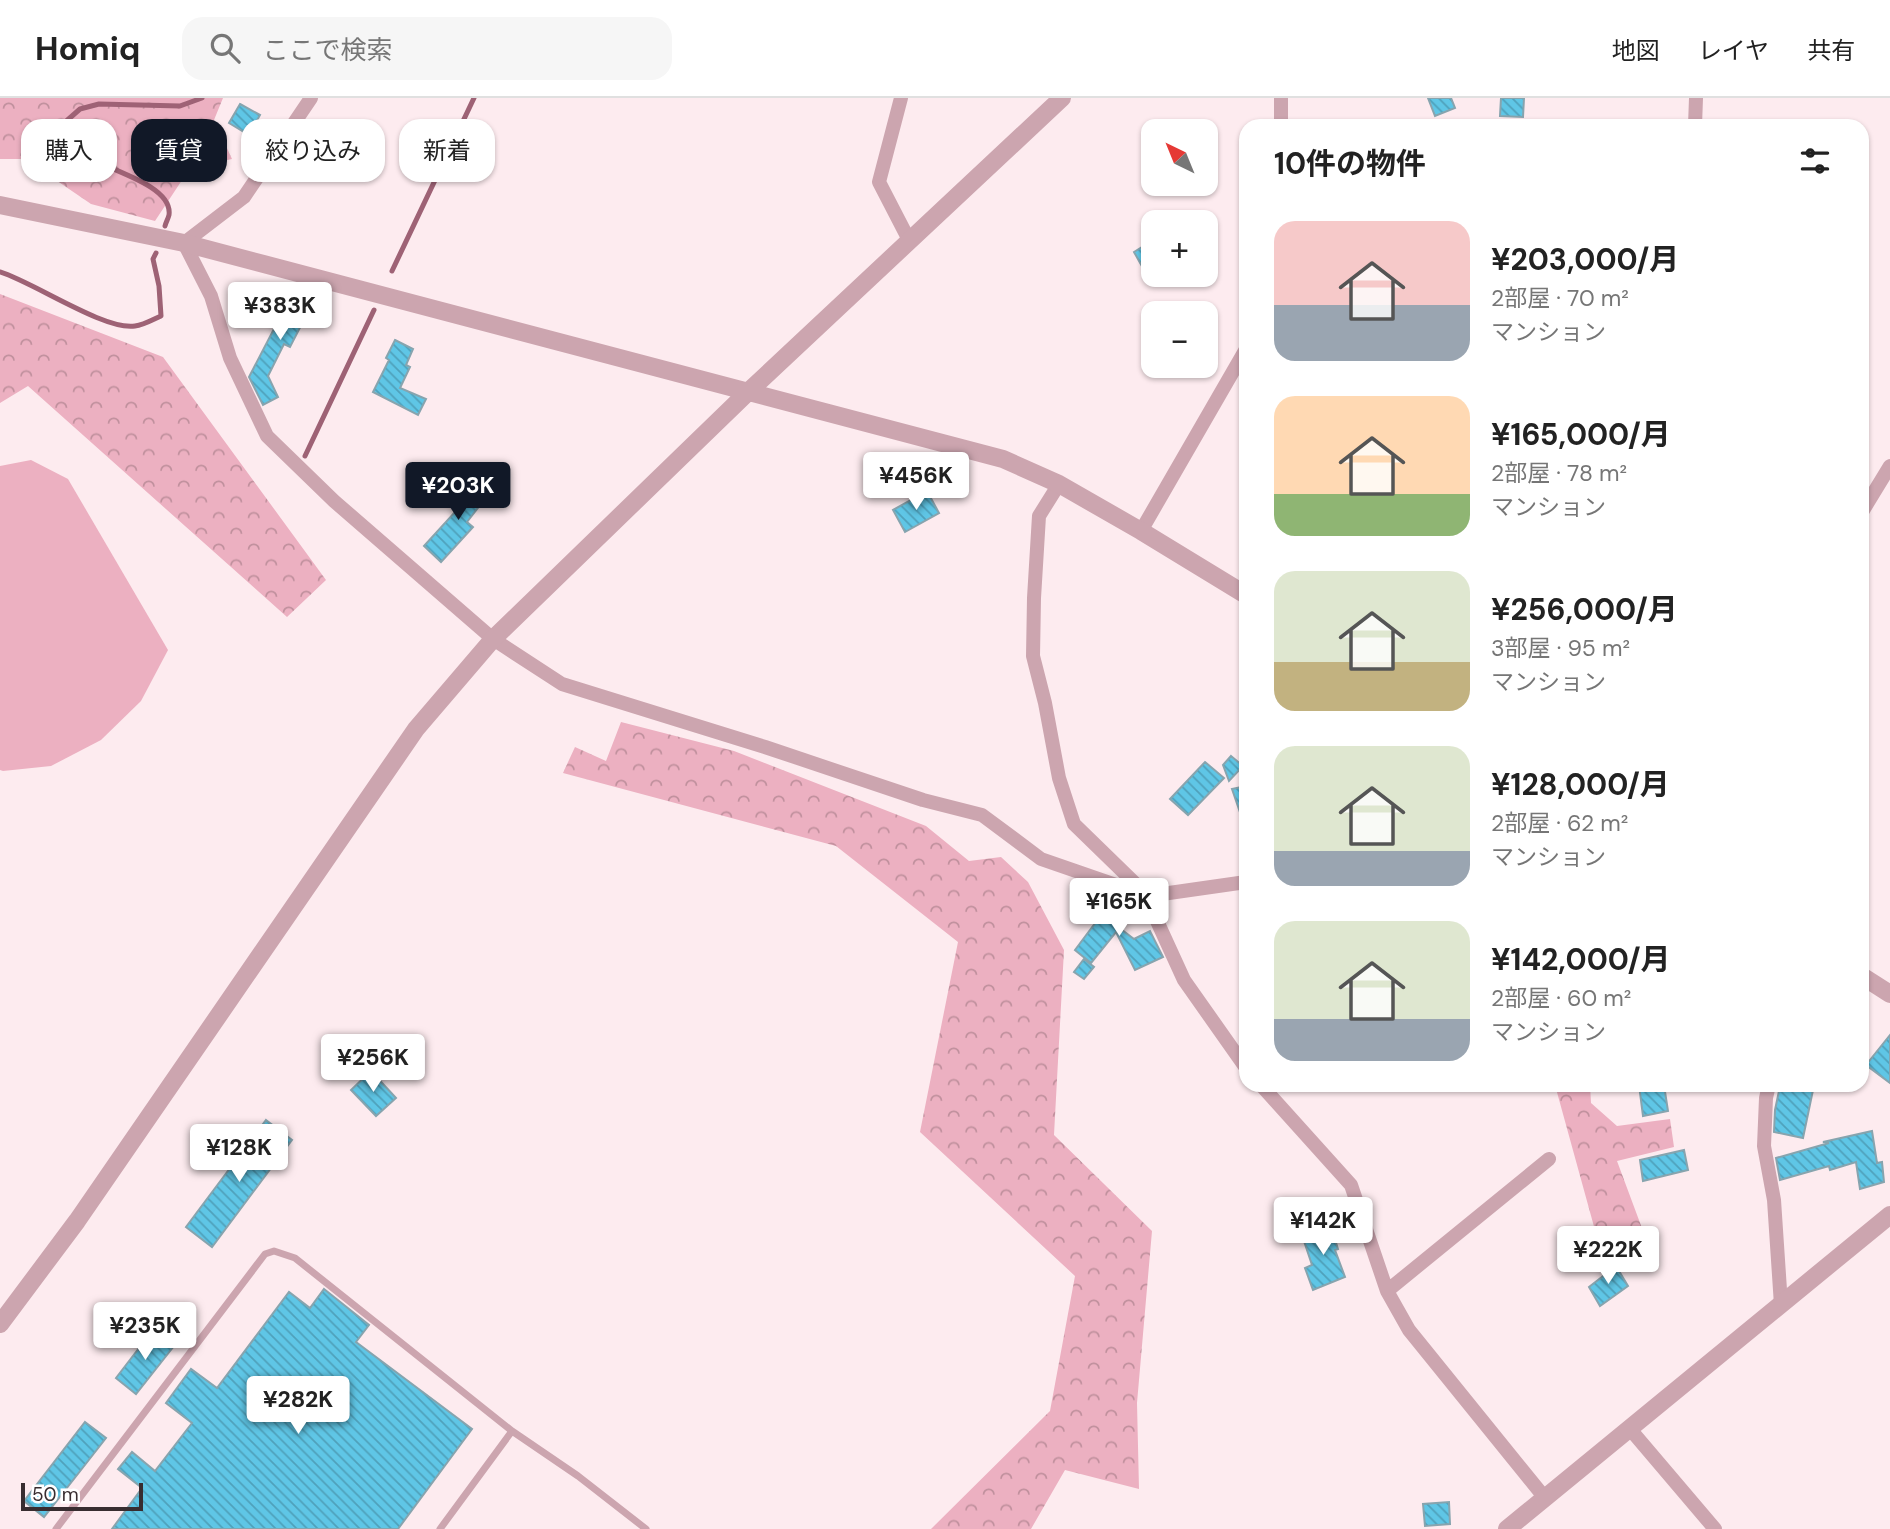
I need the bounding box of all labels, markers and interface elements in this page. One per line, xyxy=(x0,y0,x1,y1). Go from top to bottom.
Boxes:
search box xyxy=(182,17,672,80)
text: Homiq xyxy=(35,27,140,70)
icon: search xyxy=(206,29,244,67)
text: ここで検索 xyxy=(262,33,392,67)
text: 地図 xyxy=(1612,35,1660,66)
text: レイヤ xyxy=(1698,35,1769,66)
text: 共有 xyxy=(1807,35,1855,66)
chip: 購入 xyxy=(21,119,117,182)
chip: 賃貸 xyxy=(131,119,227,182)
chip: 絞り込み xyxy=(241,119,385,182)
chip: 新着 xyxy=(399,119,495,182)
north arrow xyxy=(1141,119,1218,196)
map controls xyxy=(1141,119,1218,378)
icon: filters xyxy=(1796,142,1834,180)
text: 10件の物件 xyxy=(1274,144,1426,183)
button: + xyxy=(1141,210,1218,287)
text: ¥203,000/月 xyxy=(1491,240,1679,279)
icon: home xyxy=(1330,249,1414,333)
pin: ¥383K xyxy=(231,282,329,342)
text: 2部屋 · 70 m² xyxy=(1491,283,1629,313)
text: ¥383K xyxy=(244,290,316,320)
button: − xyxy=(1141,301,1218,378)
text: マンション xyxy=(1491,317,1606,347)
text: ¥165,000/月 xyxy=(1491,415,1671,454)
icon: home xyxy=(1330,424,1414,508)
pin: ¥456K xyxy=(867,452,965,512)
text: 2部屋 · 78 m² xyxy=(1491,458,1627,488)
text: ¥456K xyxy=(879,460,953,490)
pin: ¥203K xyxy=(409,462,507,522)
text: ¥203K xyxy=(421,470,495,500)
text: マンション xyxy=(1491,492,1606,522)
text: ¥256,000/月 xyxy=(1491,590,1678,629)
icon: home xyxy=(1330,599,1414,683)
text: 3部屋 · 95 m² xyxy=(1491,633,1630,663)
text: マンション xyxy=(1491,667,1606,697)
text: ¥128,000/月 xyxy=(1491,765,1670,804)
icon: home xyxy=(1330,774,1414,858)
text: 2部屋 · 62 m² xyxy=(1491,808,1628,838)
text: マンション xyxy=(1491,842,1606,872)
pin: ¥165K xyxy=(1070,878,1168,938)
text: ¥165K xyxy=(1086,886,1152,916)
text: ¥142,000/月 xyxy=(1491,940,1671,979)
icon: home xyxy=(1330,949,1414,1033)
text: 2部屋 · 60 m² xyxy=(1491,983,1631,1013)
text: マンション xyxy=(1491,1017,1606,1047)
pin: ¥256K xyxy=(324,1034,422,1094)
text: ¥256K xyxy=(337,1042,409,1072)
pin: ¥128K xyxy=(190,1124,288,1184)
text: ¥128K xyxy=(206,1132,272,1162)
pin: ¥142K xyxy=(1274,1198,1372,1257)
text: ¥142K xyxy=(1290,1205,1356,1235)
pin: ¥222K xyxy=(1559,1226,1657,1286)
text: ¥222K xyxy=(1573,1234,1643,1264)
pin: ¥235K xyxy=(96,1302,194,1362)
text: ¥235K xyxy=(109,1310,181,1340)
pin: ¥282K xyxy=(249,1376,347,1436)
text: ¥282K xyxy=(263,1384,333,1414)
scale bar xyxy=(21,1480,144,1512)
text: 50 m xyxy=(32,1482,79,1507)

